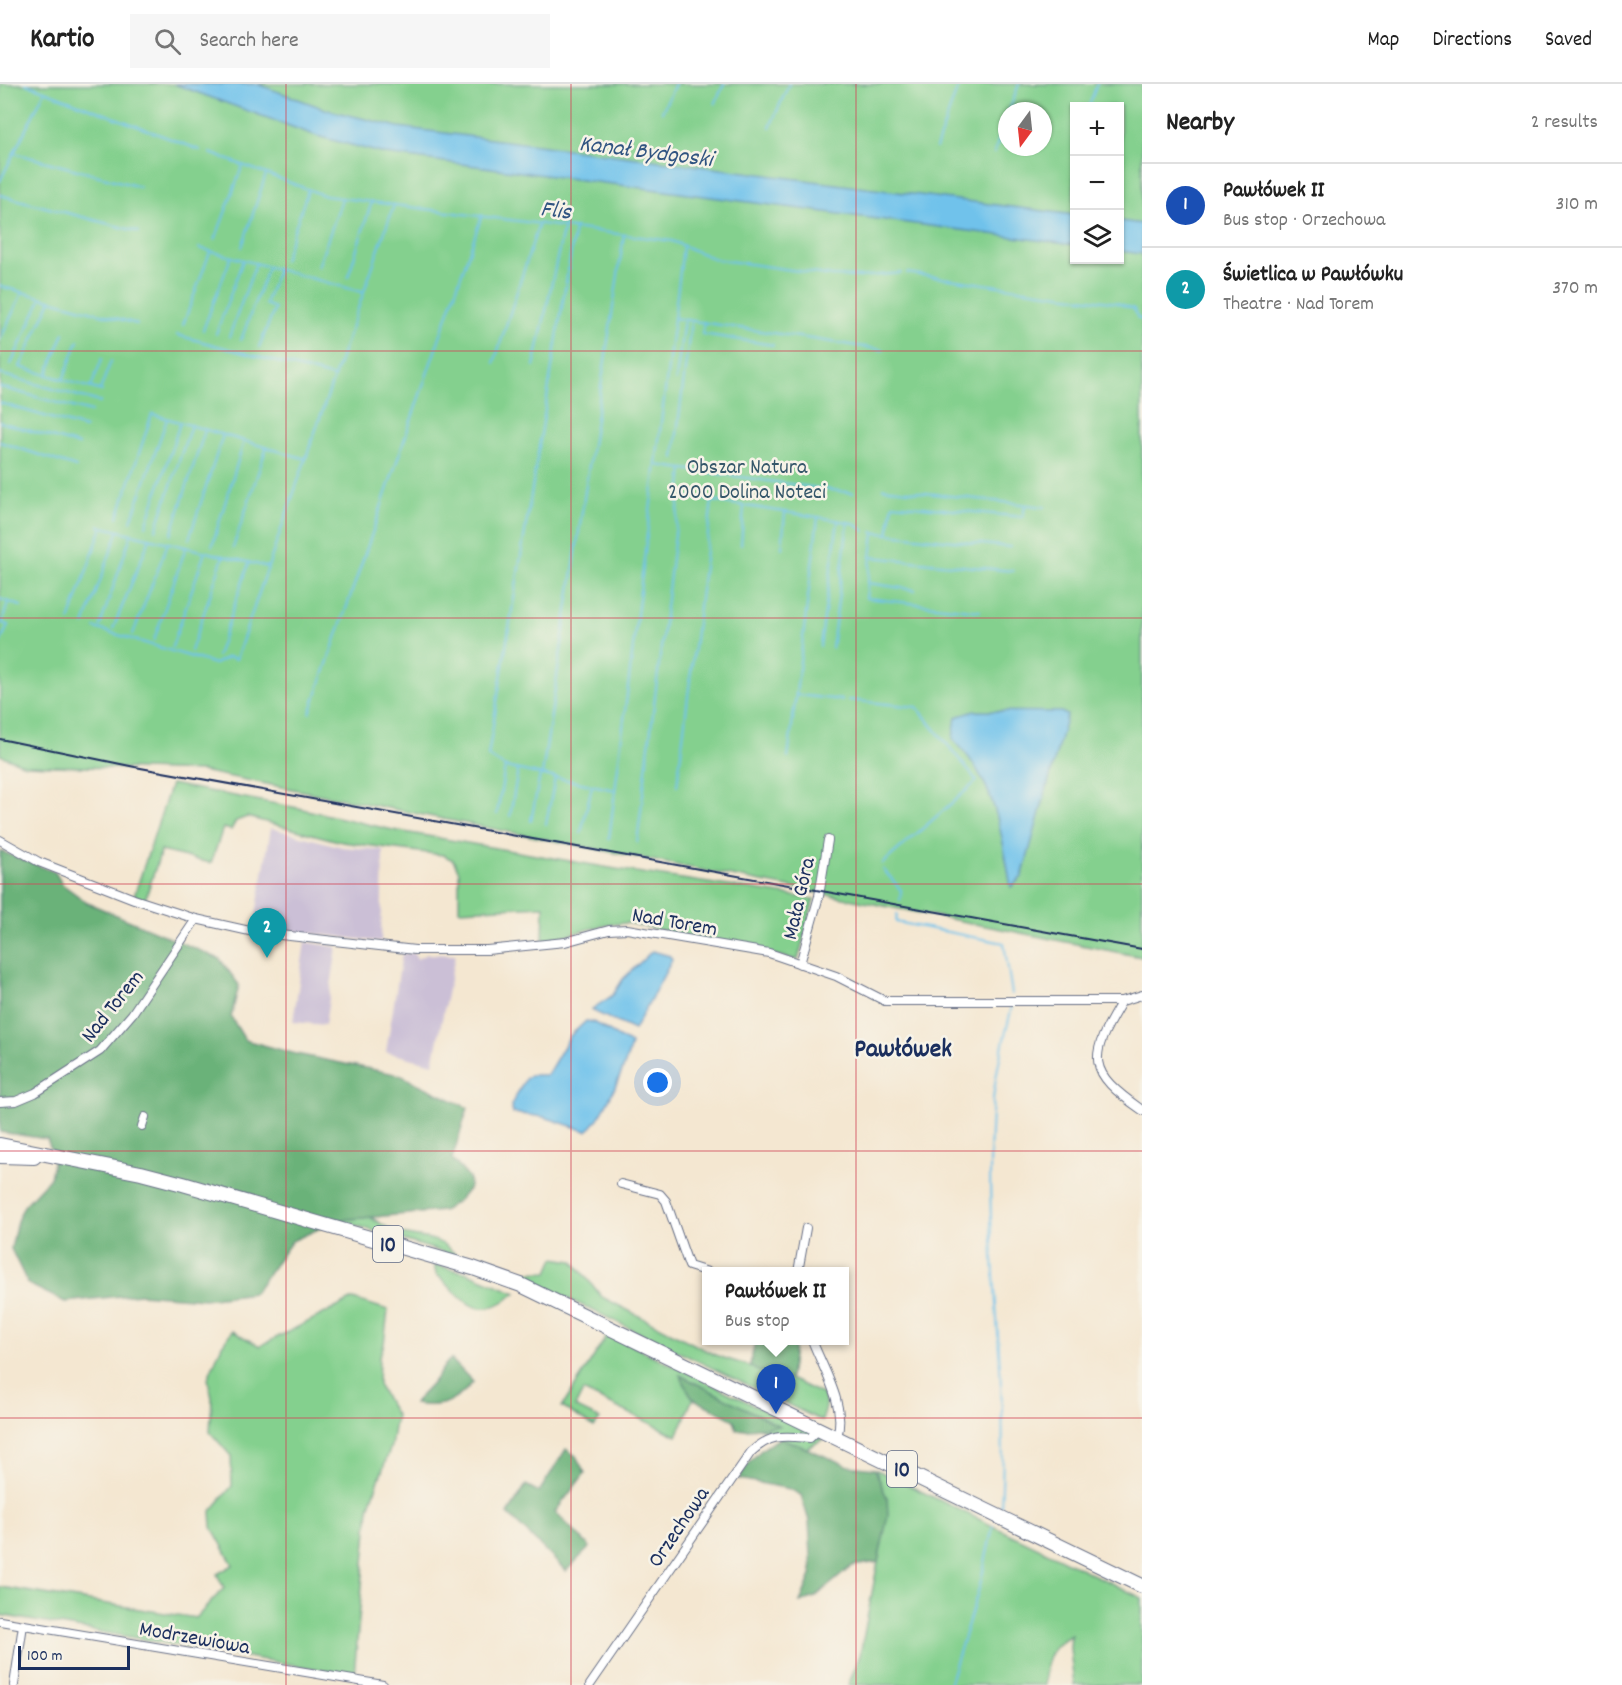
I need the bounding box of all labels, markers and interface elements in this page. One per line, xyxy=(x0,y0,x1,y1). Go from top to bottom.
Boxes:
search box xyxy=(130,14,550,68)
text: Kartio xyxy=(30,21,94,61)
icon: search xyxy=(151,25,184,58)
text: Search here xyxy=(199,26,299,57)
text: Map xyxy=(1368,26,1399,56)
text: Directions xyxy=(1432,26,1512,56)
text: Saved xyxy=(1545,26,1592,56)
north arrow xyxy=(998,102,1052,156)
map controls xyxy=(1070,102,1124,264)
button: + xyxy=(1070,102,1124,156)
text: Nearby xyxy=(1166,105,1234,142)
text: 2 results xyxy=(1531,109,1598,137)
water label: Kanał Bydgoski xyxy=(577,128,718,178)
button: − xyxy=(1070,156,1124,210)
text: Pawłówek II xyxy=(1223,176,1324,207)
text: 1 xyxy=(1183,191,1188,219)
text: 310 m xyxy=(1556,191,1598,219)
water label: Flis xyxy=(538,193,574,231)
text: Bus stop · Orzechowa xyxy=(1223,207,1385,235)
button: layers xyxy=(1070,210,1124,264)
text: Świetlica w Pawłówku xyxy=(1223,260,1403,291)
text: 2 xyxy=(1181,275,1190,303)
text: 370 m xyxy=(1552,275,1598,303)
text: Theatre · Nad Torem xyxy=(1223,291,1374,319)
park label: Obszar Natura 2000 Dolina Noteci xyxy=(668,453,826,509)
street label: Mała Góra xyxy=(776,854,825,943)
street label: Nad Torem xyxy=(629,901,719,946)
pin: 2 xyxy=(248,908,286,958)
street label: Nad Torem xyxy=(75,964,153,1050)
district label: Pawłówek xyxy=(854,1032,952,1069)
your location xyxy=(643,1068,672,1097)
road number: 10 xyxy=(373,1226,403,1262)
popup xyxy=(702,1267,849,1345)
text: Pawłówek II xyxy=(725,1277,826,1308)
text: Bus stop xyxy=(725,1308,790,1336)
pin: 1 xyxy=(756,1364,796,1414)
road number: 10 xyxy=(887,1451,917,1487)
street label: Orzechowa xyxy=(641,1481,719,1575)
street label: Modrzewiowa xyxy=(137,1614,253,1665)
scale bar xyxy=(18,1643,130,1670)
text: 100 m xyxy=(27,1645,63,1668)

